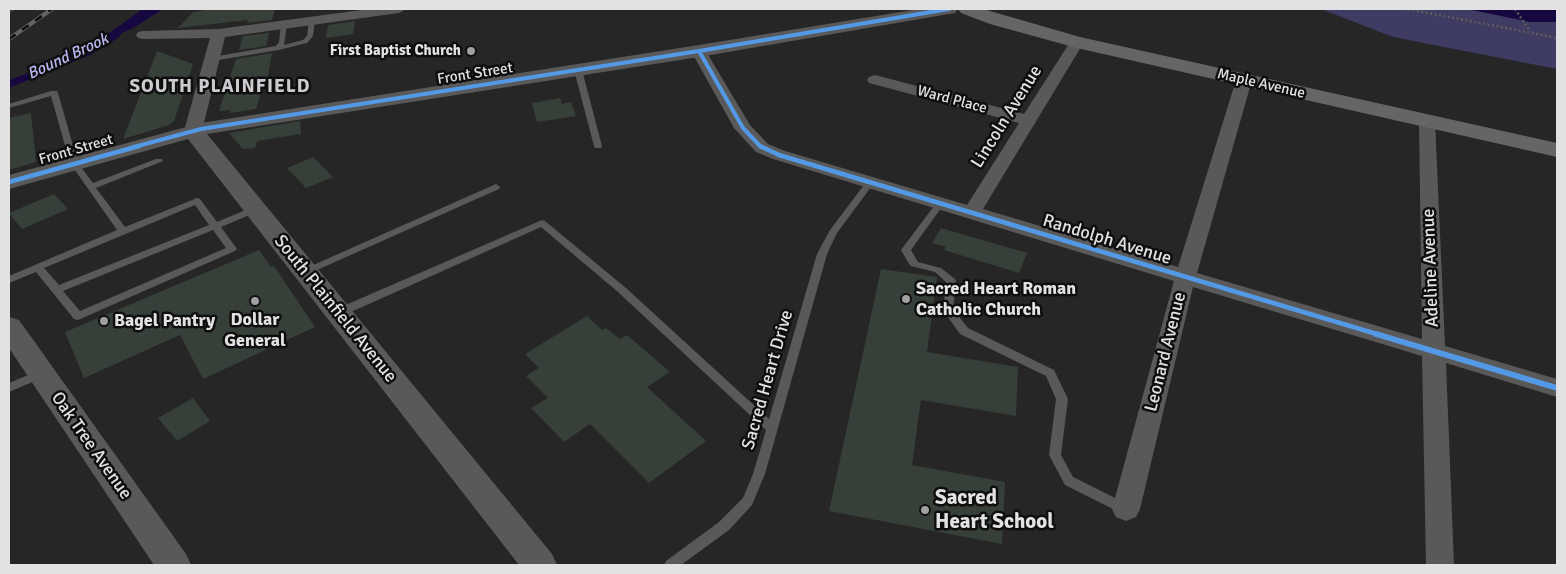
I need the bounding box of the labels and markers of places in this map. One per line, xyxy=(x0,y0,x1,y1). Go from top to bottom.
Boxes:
place label: First Baptist Church xyxy=(330,42,461,60)
marker: First Baptist Church xyxy=(465,45,477,57)
place label: Sacred Heart Roman Catholic Church xyxy=(916,278,1076,320)
marker: Sacred Heart Roman Catholic Church xyxy=(900,293,912,305)
marker: Dollar General xyxy=(249,295,261,307)
place label: Dollar General xyxy=(224,309,286,352)
place label: Bagel Pantry xyxy=(114,310,215,332)
marker: Bagel Pantry xyxy=(98,315,110,327)
place label: Sacred Heart School xyxy=(935,485,1054,535)
marker: Sacred Heart School xyxy=(919,504,931,516)

